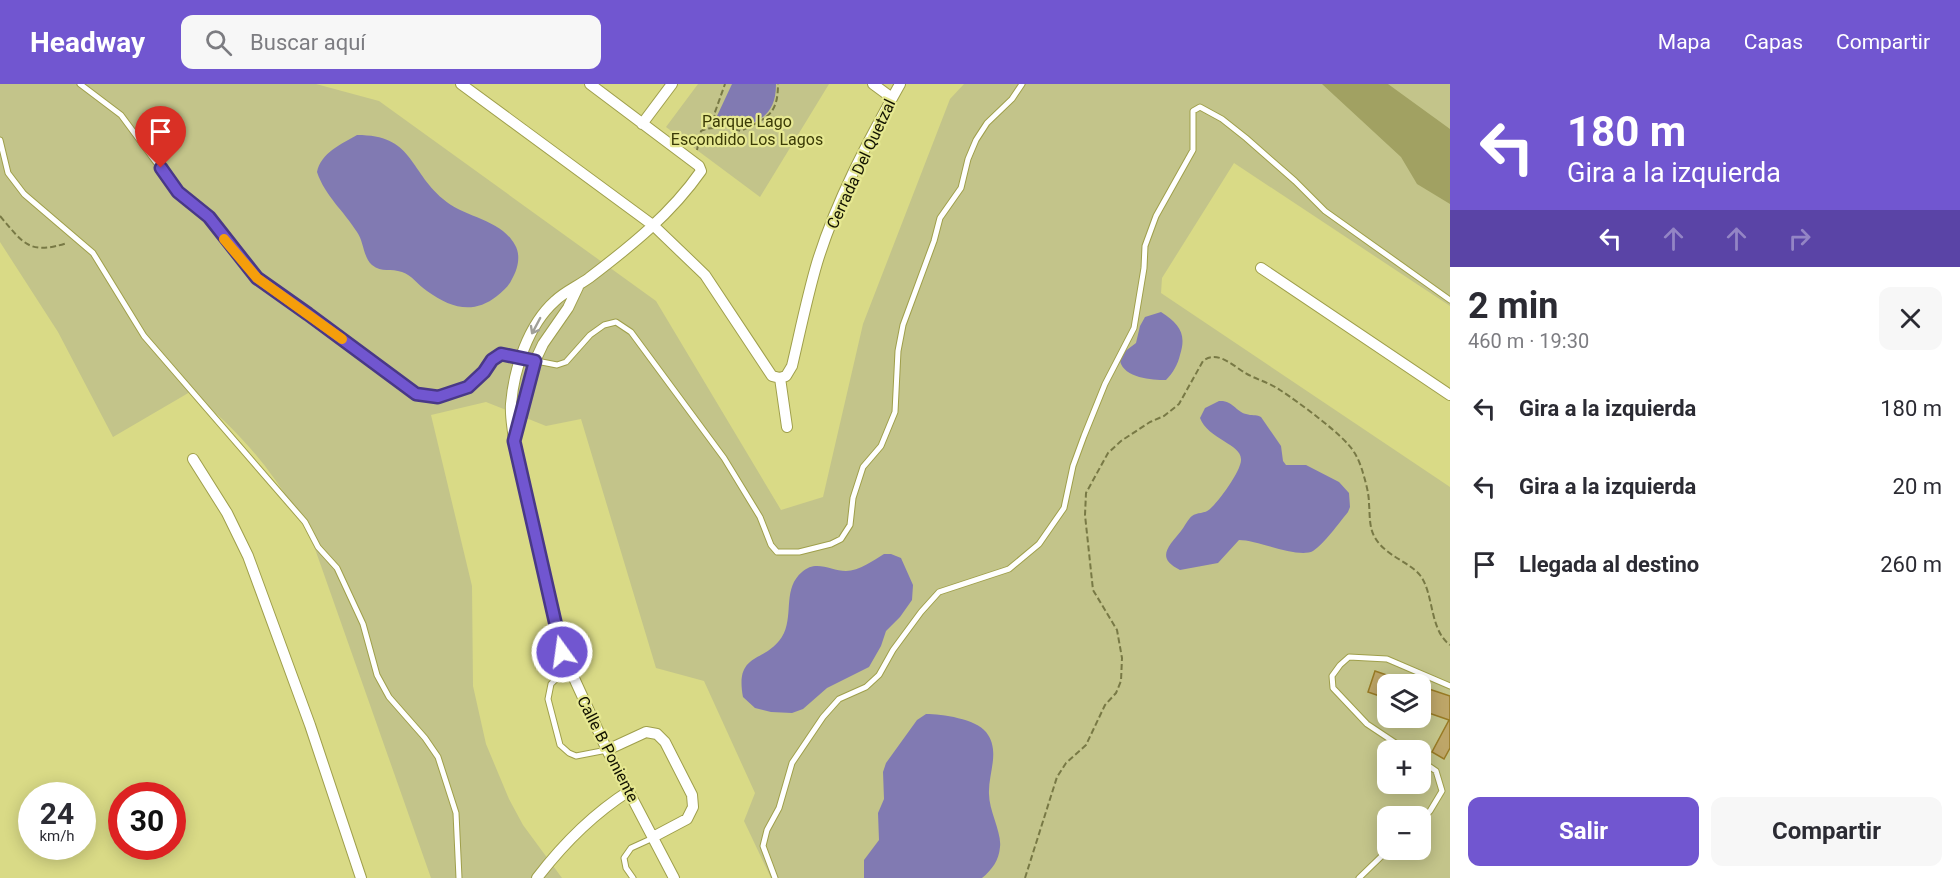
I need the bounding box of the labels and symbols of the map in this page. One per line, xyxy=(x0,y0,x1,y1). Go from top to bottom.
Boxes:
street label: Cerrada Del Quetzal xyxy=(823,96,899,232)
pin xyxy=(135,106,186,168)
park label: Parque Lago Escondido Los Lagos xyxy=(671,112,823,149)
one-way arrow xyxy=(530,316,541,334)
position arrow xyxy=(530,620,594,684)
street label: Calle B Poniente xyxy=(573,693,643,805)
speed limit sign: 30 xyxy=(108,782,186,860)

